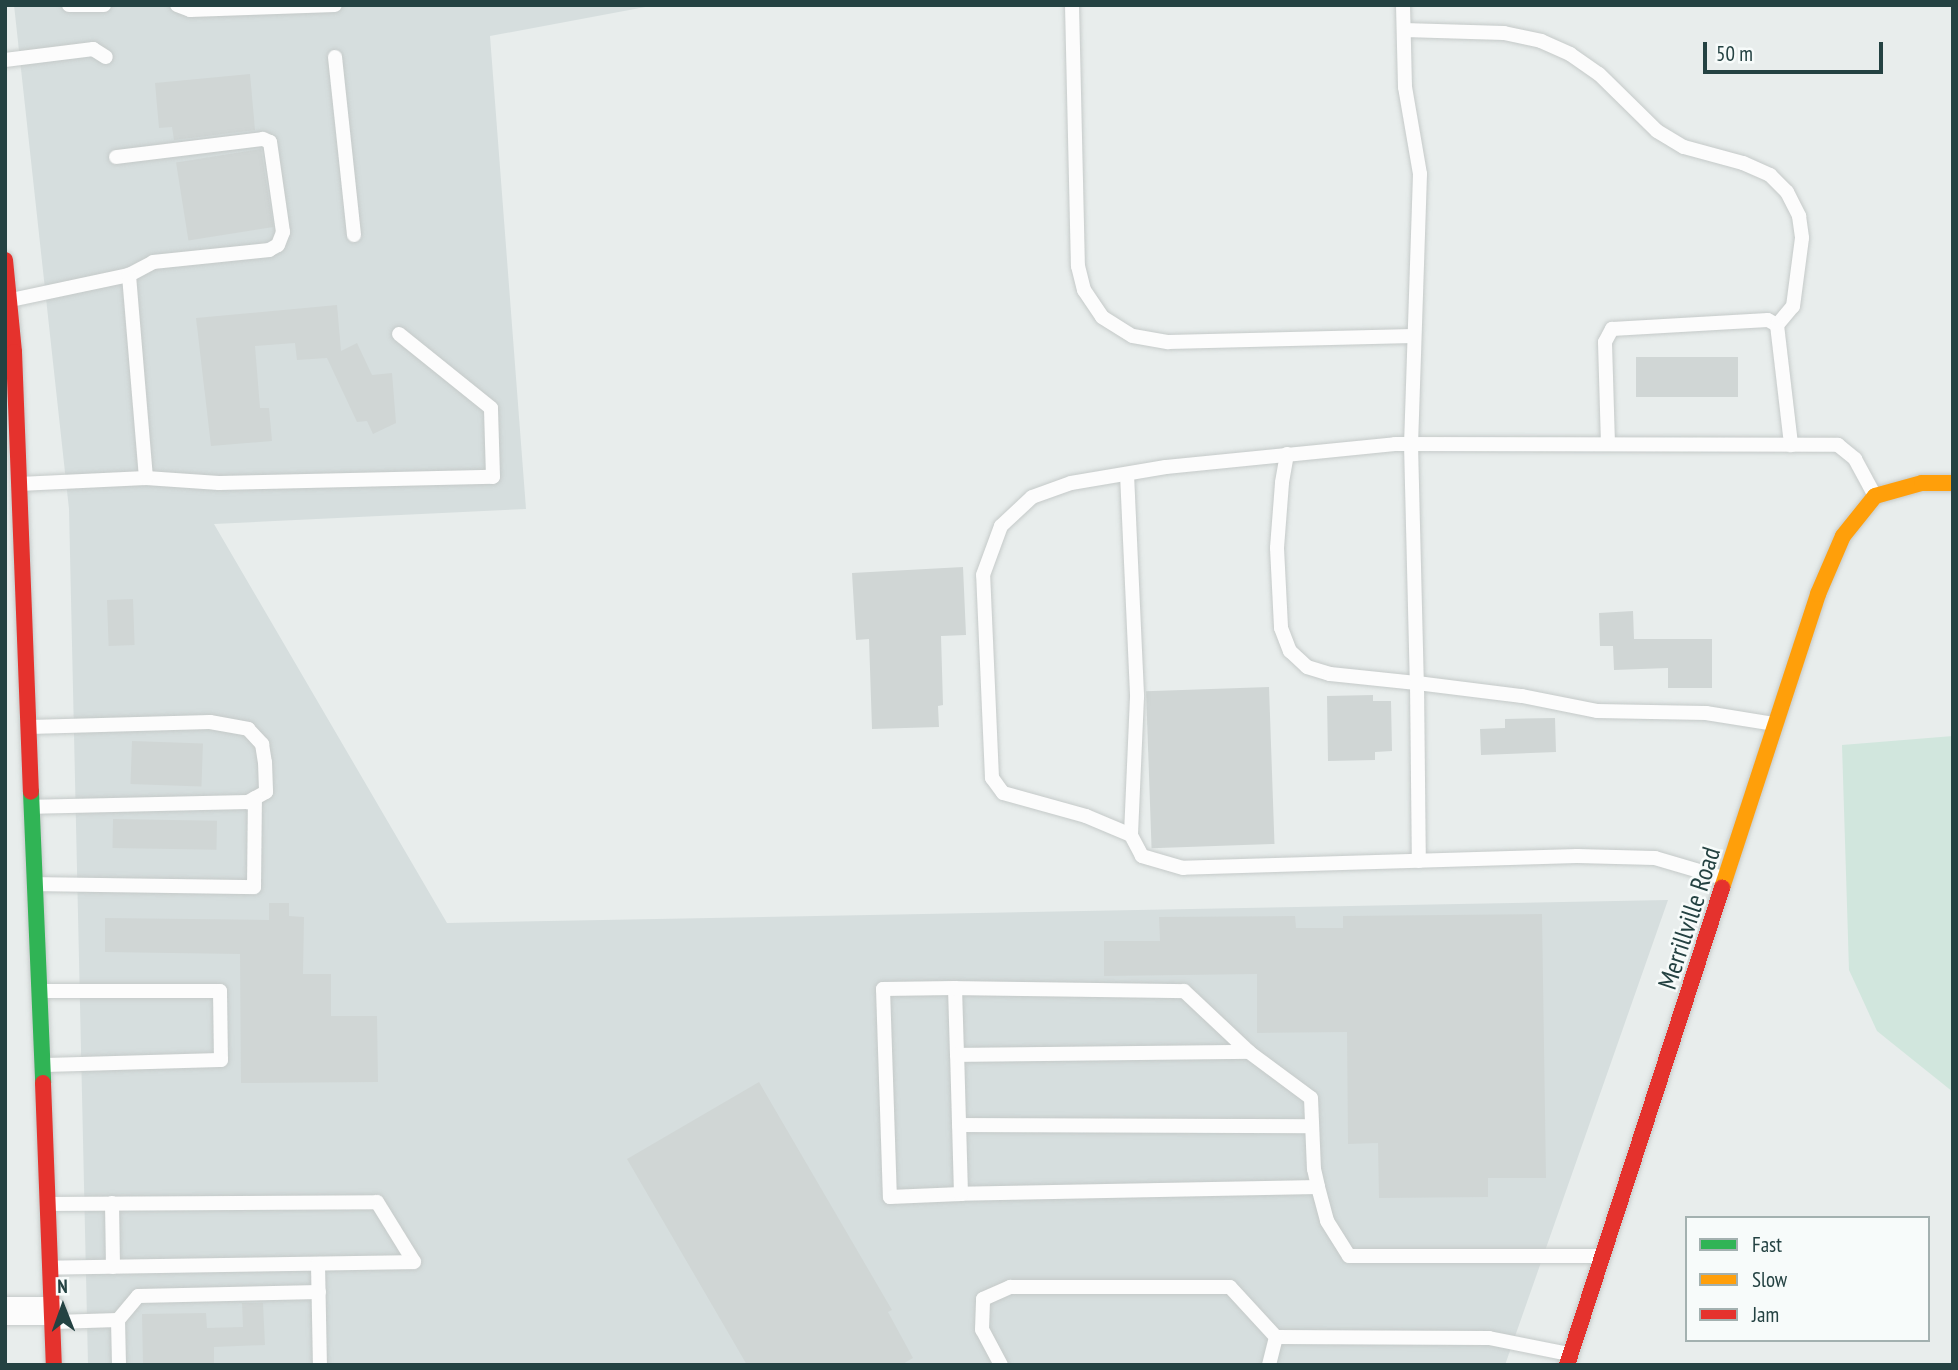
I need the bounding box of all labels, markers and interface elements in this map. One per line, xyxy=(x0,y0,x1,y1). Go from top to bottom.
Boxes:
scale bar xyxy=(1706,28,1886,72)
text: 50 m xyxy=(1716,40,1753,67)
street label: Merrillville Road xyxy=(1651,843,1727,993)
legend xyxy=(1685,1216,1930,1342)
text: Fast xyxy=(1752,1231,1782,1258)
text: Slow xyxy=(1752,1266,1787,1293)
north arrow xyxy=(28,1272,98,1342)
text: N xyxy=(57,1274,68,1298)
text: Jam xyxy=(1752,1301,1779,1328)

